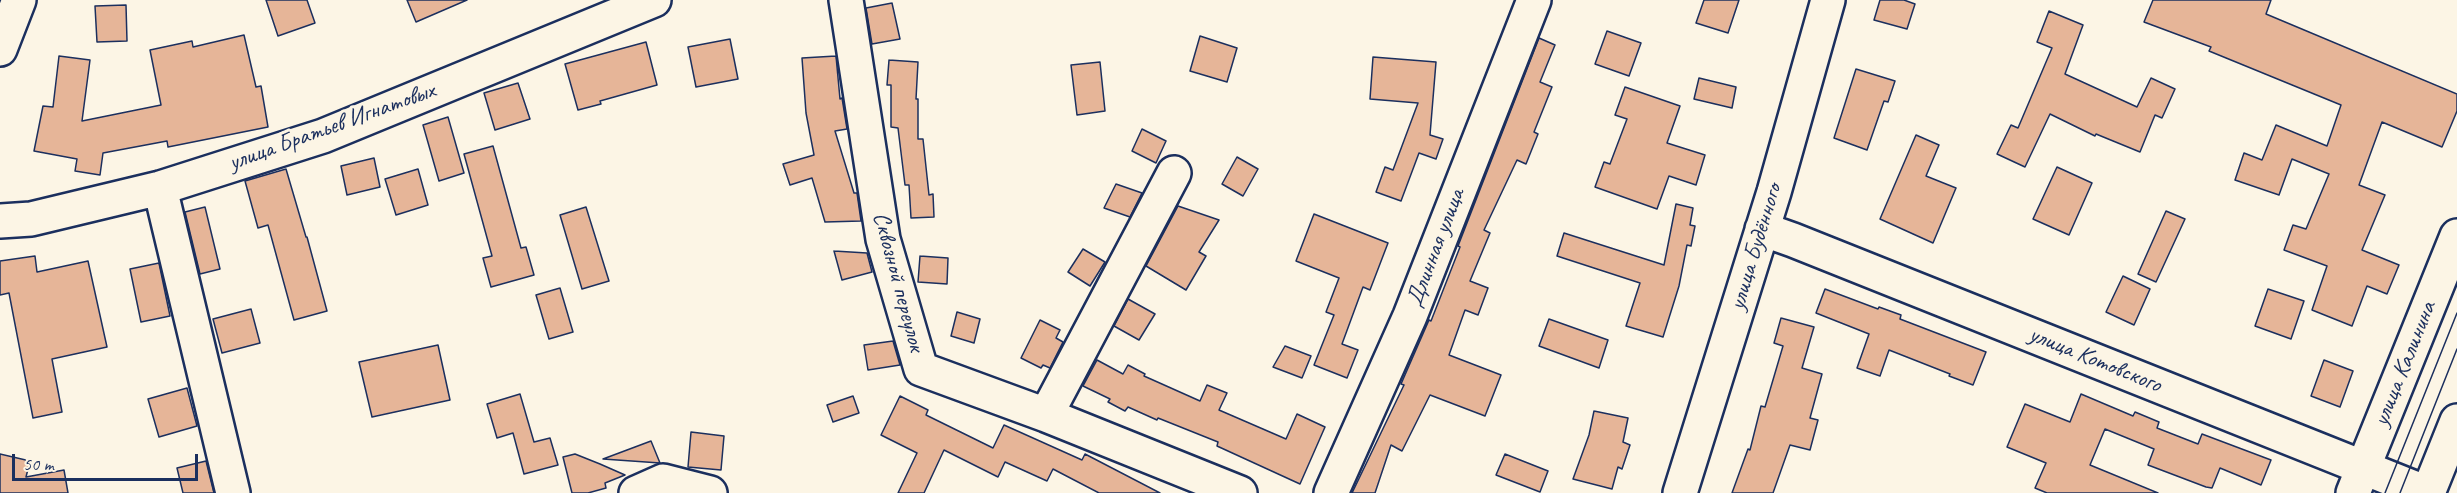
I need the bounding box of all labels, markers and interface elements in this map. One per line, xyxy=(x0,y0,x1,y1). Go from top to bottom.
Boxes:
street label: улица Братьев Игнатовых xyxy=(225,76,439,178)
street label: улица Будённого xyxy=(1723,180,1789,314)
street label: Длинная улица xyxy=(1400,185,1472,311)
street label: Сквозной переулок xyxy=(866,209,930,355)
street label: улица Калинина xyxy=(2367,297,2443,431)
street label: улица Котовского xyxy=(2025,320,2165,400)
scale bar xyxy=(15,442,201,480)
text: 50 m xyxy=(23,453,54,475)

